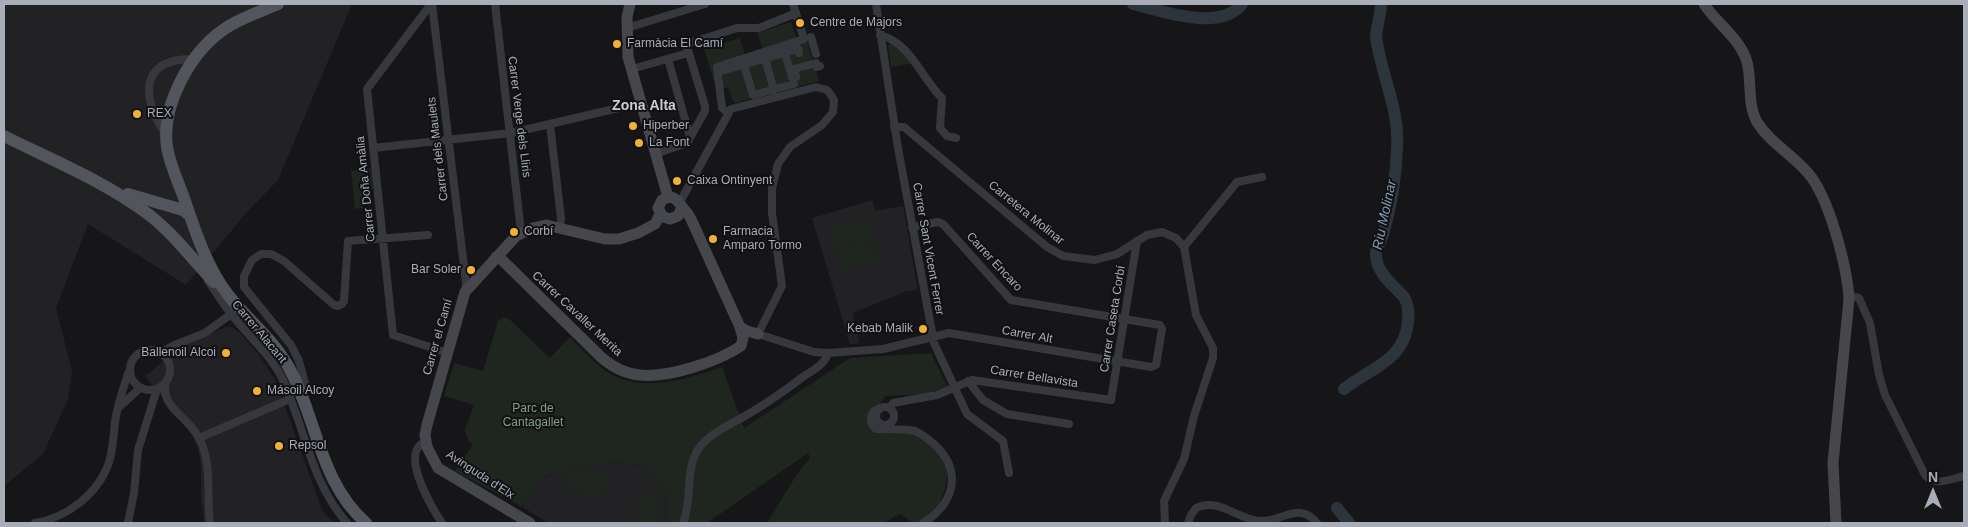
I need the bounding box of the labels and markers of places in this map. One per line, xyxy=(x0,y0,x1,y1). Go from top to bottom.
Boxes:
place label: Centre de Majors xyxy=(810,16,902,30)
marker: Centre de Majors xyxy=(794,17,806,29)
place label: Farmàcia El Camí xyxy=(627,37,723,51)
marker: Farmàcia El Camí xyxy=(611,38,623,50)
place label: REX xyxy=(147,107,172,121)
marker: REX xyxy=(131,108,143,120)
place label: Hiperber xyxy=(643,119,689,133)
marker: Hiperber xyxy=(627,120,639,132)
place label: La Font xyxy=(649,136,690,150)
marker: La Font xyxy=(633,137,645,149)
place label: Caixa Ontinyent xyxy=(687,174,772,188)
marker: Caixa Ontinyent xyxy=(671,175,683,187)
place label: Corbí xyxy=(524,225,553,239)
place label: Farmacia Amparo Tormo xyxy=(723,225,802,253)
marker: Corbí xyxy=(508,226,520,238)
marker: Farmacia Amparo Tormo xyxy=(707,233,719,245)
place label: Bar Soler xyxy=(411,263,461,277)
marker: Bar Soler xyxy=(465,264,477,276)
place label: Kebab Malik xyxy=(847,322,913,336)
marker: Kebab Malik xyxy=(917,323,929,335)
place label: Ballenoil Alcoi xyxy=(141,346,216,360)
marker: Ballenoil Alcoi xyxy=(220,347,232,359)
place label: Másoil Alcoy xyxy=(267,384,334,398)
marker: Másoil Alcoy xyxy=(251,385,263,397)
place label: Repsol xyxy=(289,439,326,453)
marker: Repsol xyxy=(273,440,285,452)

